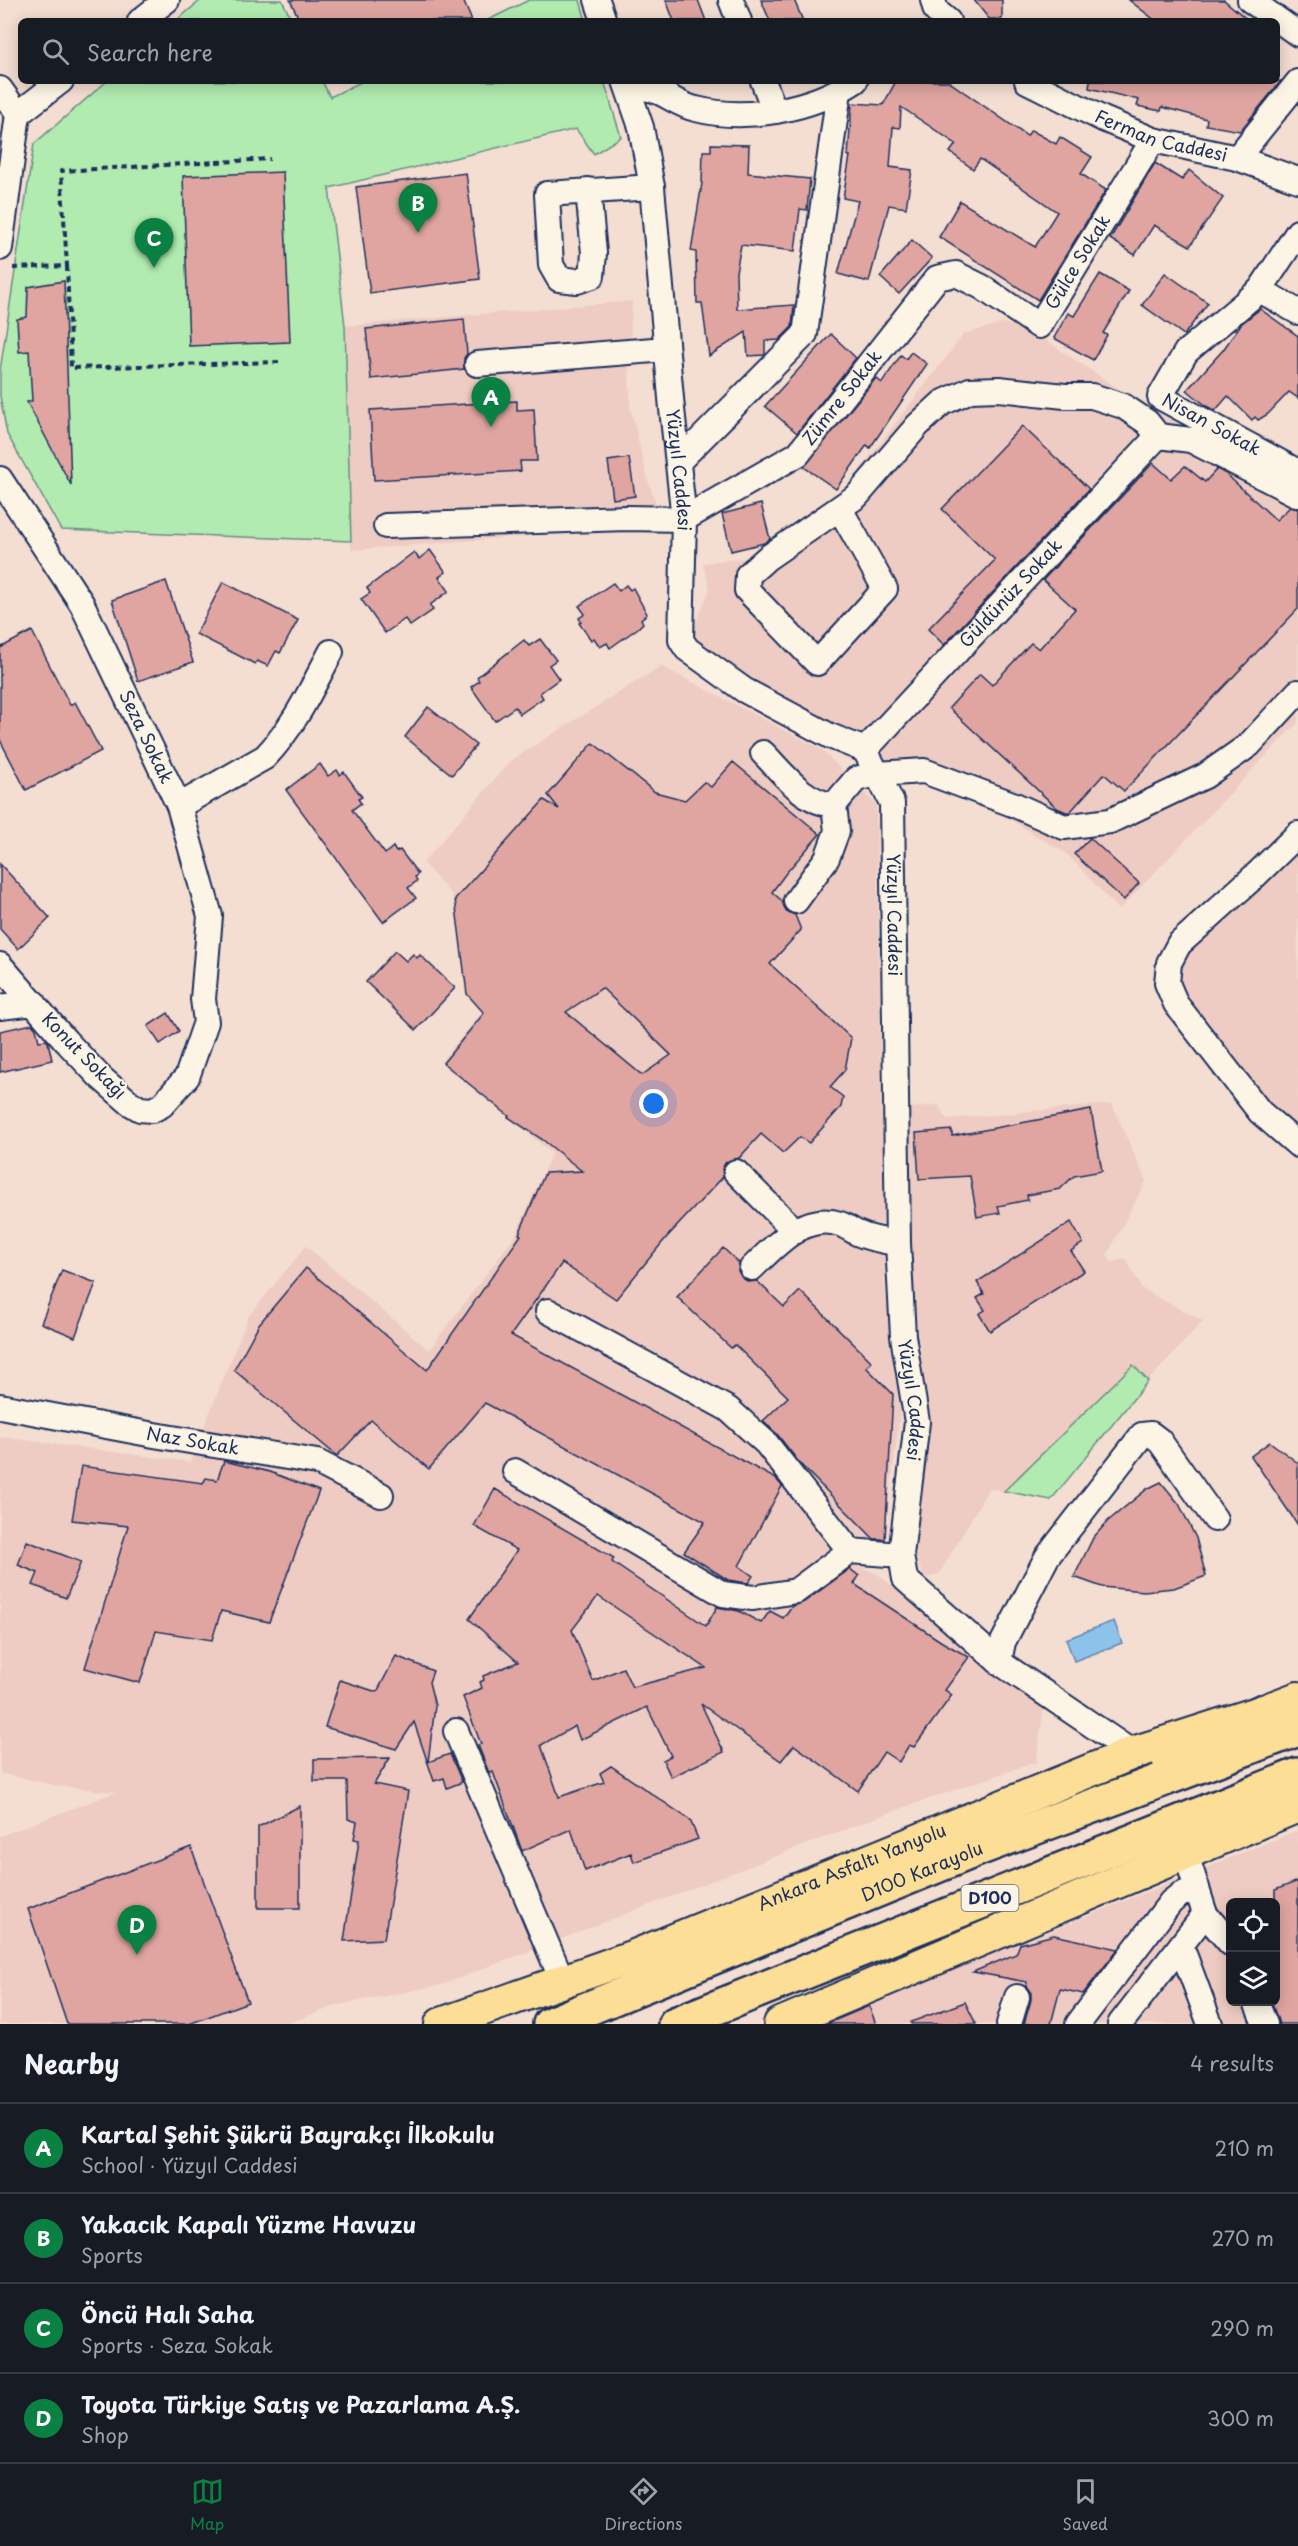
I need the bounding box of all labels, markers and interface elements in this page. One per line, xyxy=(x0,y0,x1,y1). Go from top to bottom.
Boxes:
search box xyxy=(18,18,1280,84)
icon: search xyxy=(39,35,72,68)
text: Search here xyxy=(87,35,213,68)
street label: Ferman Caddesi xyxy=(1091,102,1230,168)
pin: B xyxy=(398,184,438,233)
street label: Gülce Sokak xyxy=(1037,209,1116,314)
pin: C xyxy=(134,218,174,268)
street label: Zümre Sokak xyxy=(795,343,888,450)
pin: A xyxy=(472,378,510,427)
street label: Nisan Sokak xyxy=(1158,386,1267,462)
street label: Yüzyıl Caddesi xyxy=(660,407,699,531)
street label: Güldünüz Sokak xyxy=(952,532,1068,653)
street label: Seza Sokak xyxy=(113,685,181,788)
street label: Yüzyıl Caddesi xyxy=(881,853,909,976)
street label: Konut Sokağı xyxy=(37,1005,134,1105)
your location xyxy=(639,1089,668,1118)
street label: Yüzyıl Caddesi xyxy=(892,1337,932,1462)
street label: Naz Sokak xyxy=(144,1419,241,1461)
street label: Ankara Asfaltı Yanyolu xyxy=(753,1816,950,1917)
street label: D100 Karayolu xyxy=(857,1834,987,1907)
road number: D100 xyxy=(962,1885,1018,1911)
map controls xyxy=(1226,1898,1280,2006)
button: locate xyxy=(1226,1898,1280,1952)
pin: D xyxy=(118,1906,156,1955)
button: layers xyxy=(1226,1952,1280,2006)
text: Nearby xyxy=(24,2044,119,2083)
text: 4 results xyxy=(1190,2048,1274,2078)
text: Kartal Şehit Şükrü Bayrakçı İlkokulu xyxy=(81,2117,495,2150)
text: A xyxy=(36,2133,51,2163)
text: 210 m xyxy=(1215,2133,1274,2163)
text: School · Yüzyıl Caddesi xyxy=(81,2150,298,2180)
text: Yakacık Kapalı Yüzme Havuzu xyxy=(81,2207,416,2240)
text: B xyxy=(37,2223,50,2253)
text: 270 m xyxy=(1211,2223,1274,2253)
text: Sports xyxy=(81,2240,143,2270)
text: Öncü Halı Saha xyxy=(81,2297,254,2330)
text: C xyxy=(36,2313,51,2343)
text: 290 m xyxy=(1210,2313,1274,2343)
text: Sports · Seza Sokak xyxy=(81,2330,273,2360)
text: Toyota Türkiye Satış ve Pazarlama A.Ş. xyxy=(81,2387,520,2420)
text: D xyxy=(36,2403,51,2433)
text: 300 m xyxy=(1207,2403,1274,2433)
text: Shop xyxy=(81,2420,129,2450)
tab: Map xyxy=(190,2475,224,2535)
tab: Directions xyxy=(604,2475,682,2535)
tab: Saved xyxy=(1062,2475,1108,2535)

